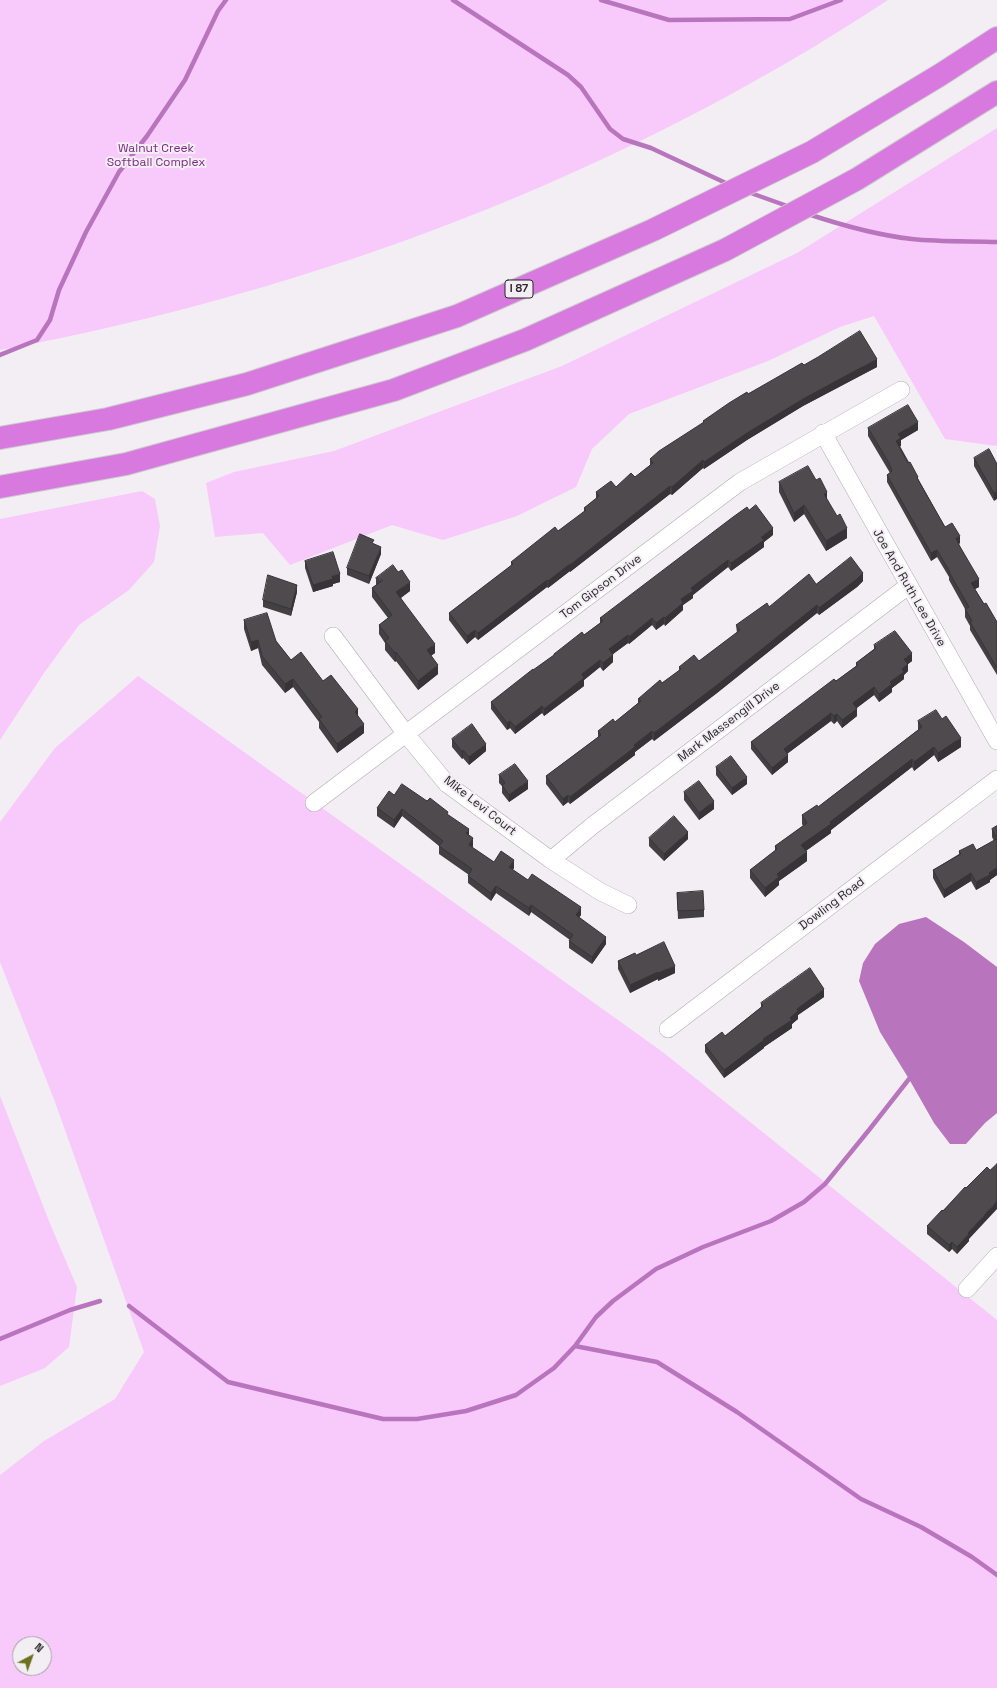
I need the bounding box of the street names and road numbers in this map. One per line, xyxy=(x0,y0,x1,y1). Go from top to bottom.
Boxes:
road number: I 87 xyxy=(505,280,533,298)
street label: Joe And Ruth Lee Drive xyxy=(869,527,949,649)
street label: Tom Gipson Drive xyxy=(557,552,645,622)
street label: Mark Massengill Drive xyxy=(675,679,783,765)
street label: Mike Levi Court xyxy=(441,773,519,839)
street label: Dowling Road xyxy=(796,875,868,933)

